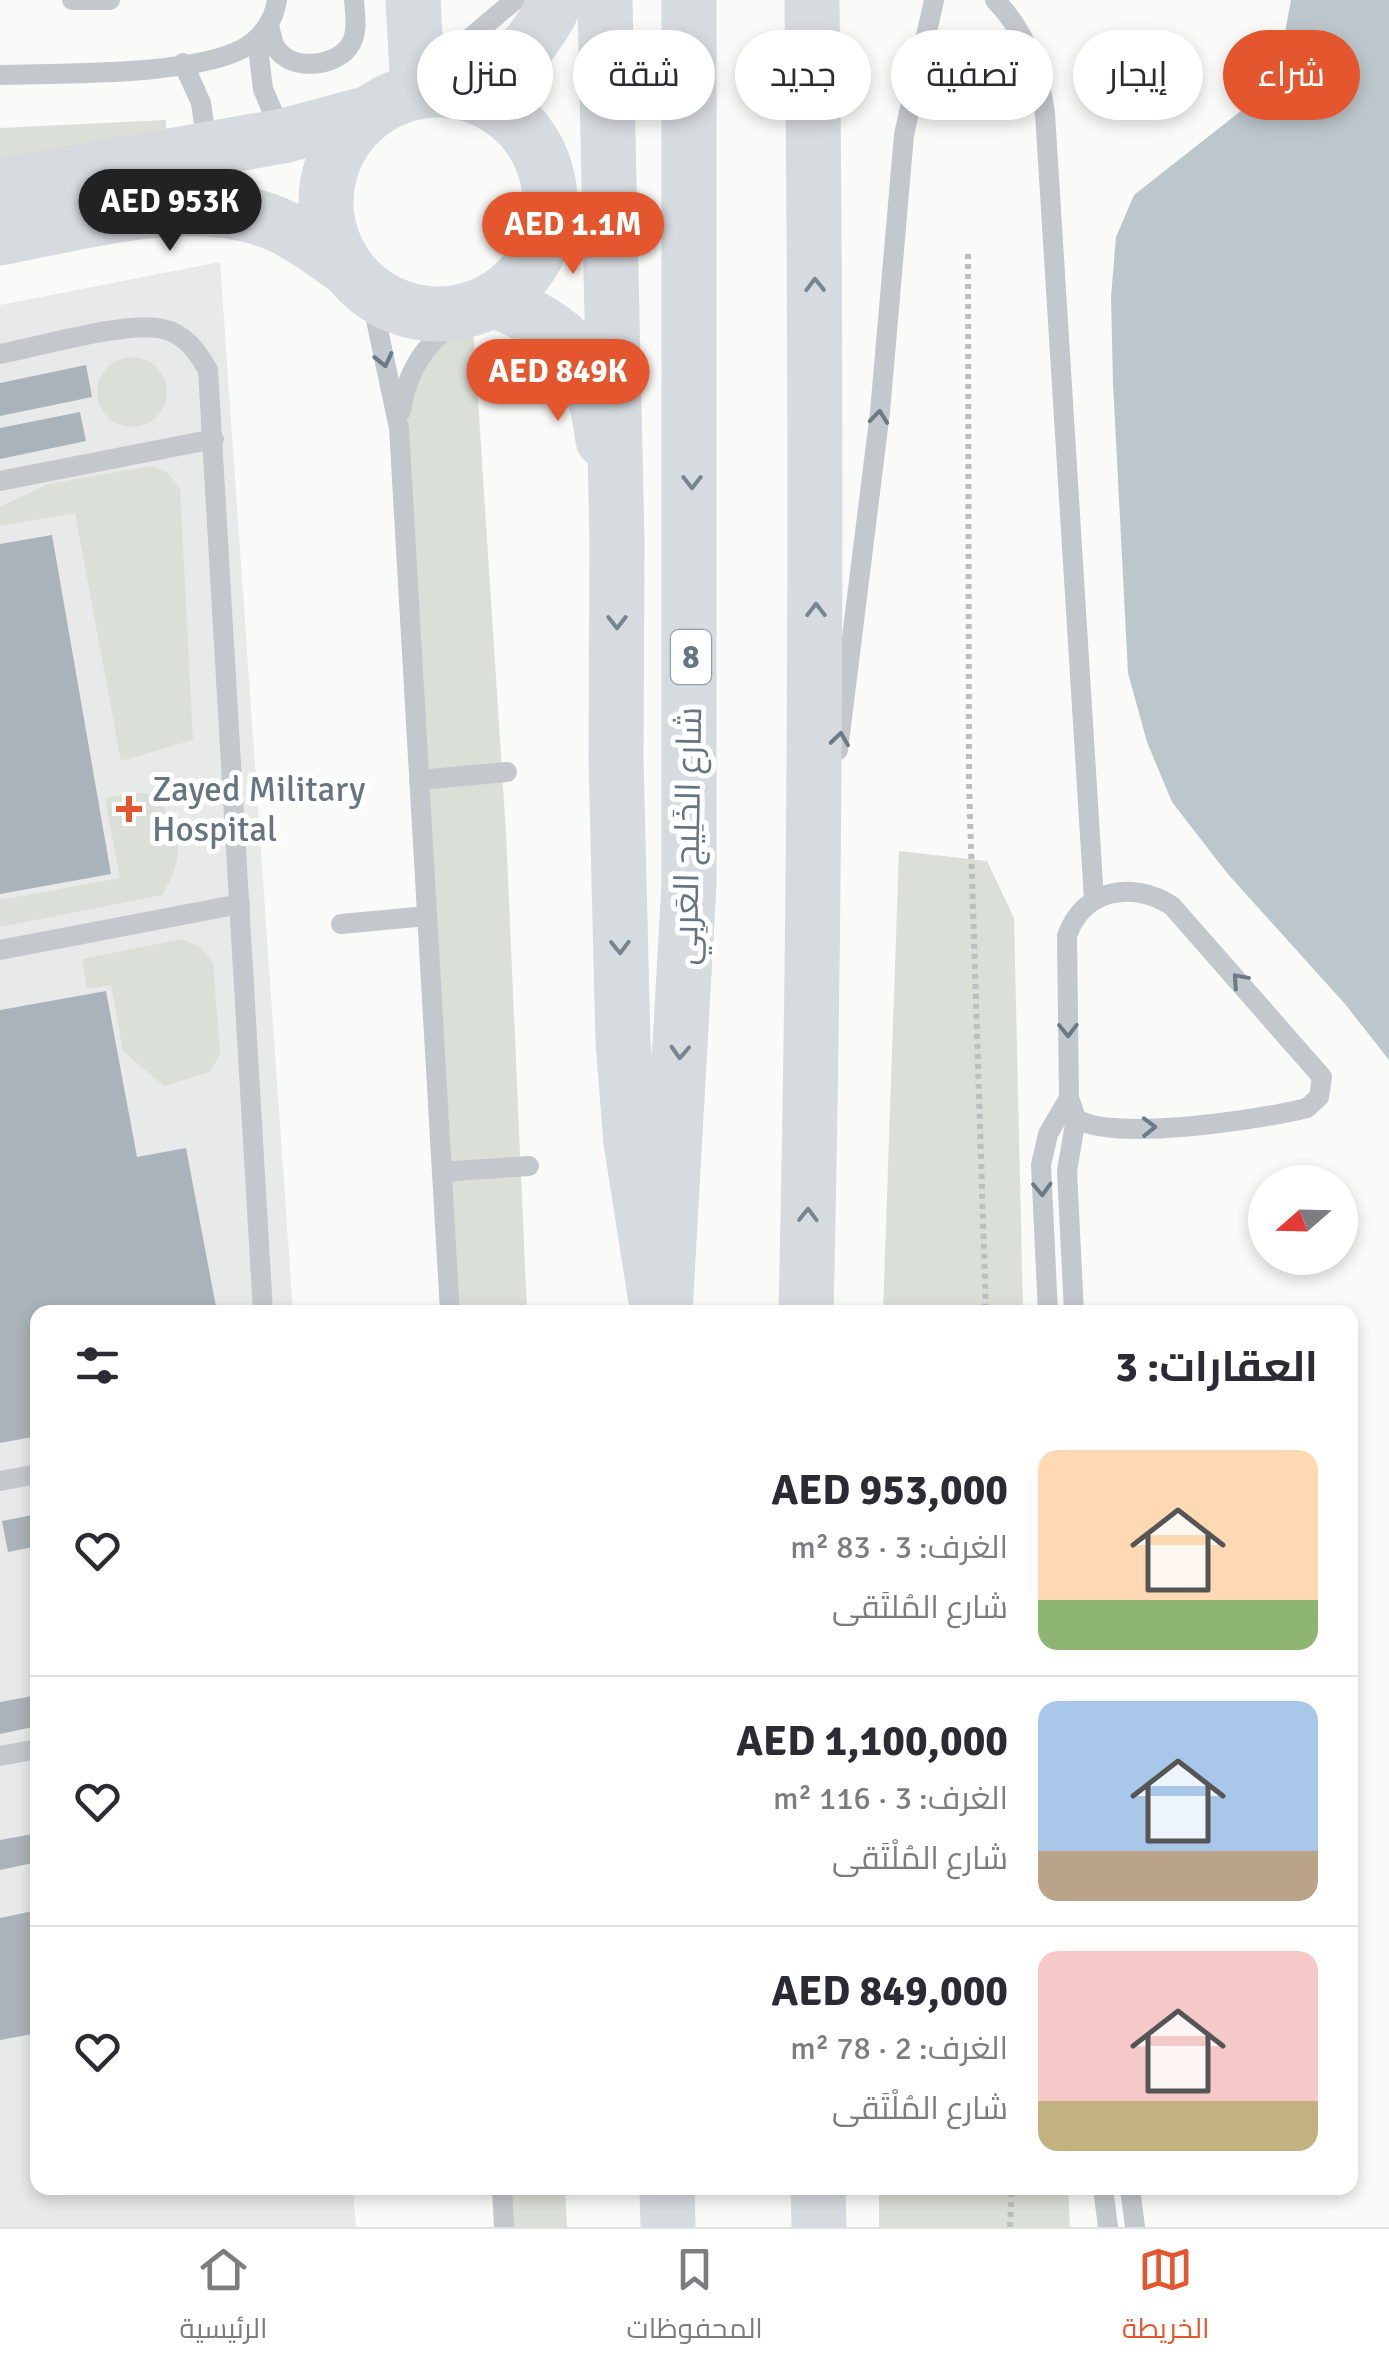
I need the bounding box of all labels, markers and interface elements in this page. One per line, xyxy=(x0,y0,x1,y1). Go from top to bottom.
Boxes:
chip: منزل xyxy=(417,30,553,120)
chip: شقة xyxy=(573,30,715,120)
chip: جديد xyxy=(735,30,871,120)
chip: تصفية xyxy=(891,30,1053,120)
chip: إيجار xyxy=(1073,30,1203,120)
chip: شراء xyxy=(1223,30,1360,120)
pin: AED 953K xyxy=(67,169,273,254)
text: AED 953K xyxy=(101,182,239,221)
pin: AED 1.1M xyxy=(470,192,676,277)
text: AED 1.1M xyxy=(504,205,642,244)
one-way arrow xyxy=(805,277,826,293)
pin: AED 849K xyxy=(455,339,661,424)
one-way arrow xyxy=(372,351,393,368)
text: AED 849K xyxy=(489,352,627,391)
one-way arrow xyxy=(868,408,889,424)
one-way arrow xyxy=(681,476,703,491)
one-way arrow xyxy=(805,602,827,618)
one-way arrow xyxy=(606,616,628,631)
road number: 8 xyxy=(671,630,711,684)
street label: شارع الخَلِيج العَربِي xyxy=(664,706,716,966)
one-way arrow xyxy=(828,731,849,748)
place label: Zayed Military Hospital xyxy=(152,768,365,851)
marker: Zayed Military Hospital xyxy=(116,796,142,822)
one-way arrow xyxy=(610,940,631,956)
one-way arrow xyxy=(1233,973,1251,992)
one-way arrow xyxy=(1057,1024,1079,1039)
one-way arrow xyxy=(670,1045,691,1061)
one-way arrow xyxy=(1142,1116,1158,1137)
north arrow xyxy=(1248,1165,1358,1275)
map controls xyxy=(1248,1165,1358,1275)
one-way arrow xyxy=(1031,1182,1052,1198)
one-way arrow xyxy=(797,1207,818,1223)
icon: filters xyxy=(70,1338,125,1393)
text: العقارات: 3 xyxy=(1115,1342,1318,1393)
text: AED 953,000 xyxy=(771,1465,1008,1516)
icon: home xyxy=(1118,1490,1238,1610)
icon: heart xyxy=(70,1523,125,1578)
text: الغرف: 3 · 83 m² xyxy=(790,1528,1008,1567)
text: شارع المُلتَقى xyxy=(832,1588,1008,1627)
text: AED 1,100,000 xyxy=(736,1716,1008,1767)
icon: home xyxy=(1118,1741,1238,1861)
icon: heart xyxy=(70,1774,125,1829)
text: الغرف: 3 · 116 m² xyxy=(773,1779,1008,1818)
text: شارع المُلْتَقى xyxy=(832,1839,1008,1878)
text: AED 849,000 xyxy=(771,1966,1008,2017)
icon: home xyxy=(1118,1991,1238,2111)
icon: heart xyxy=(70,2024,125,2079)
text: الغرف: 2 · 78 m² xyxy=(790,2029,1008,2068)
text: شارع المُلْتَقى xyxy=(832,2089,1008,2128)
tab: الرئيسية xyxy=(180,2242,267,2354)
tab: المحفوظات xyxy=(627,2242,763,2354)
tab: الخريطة xyxy=(1122,2242,1209,2354)

